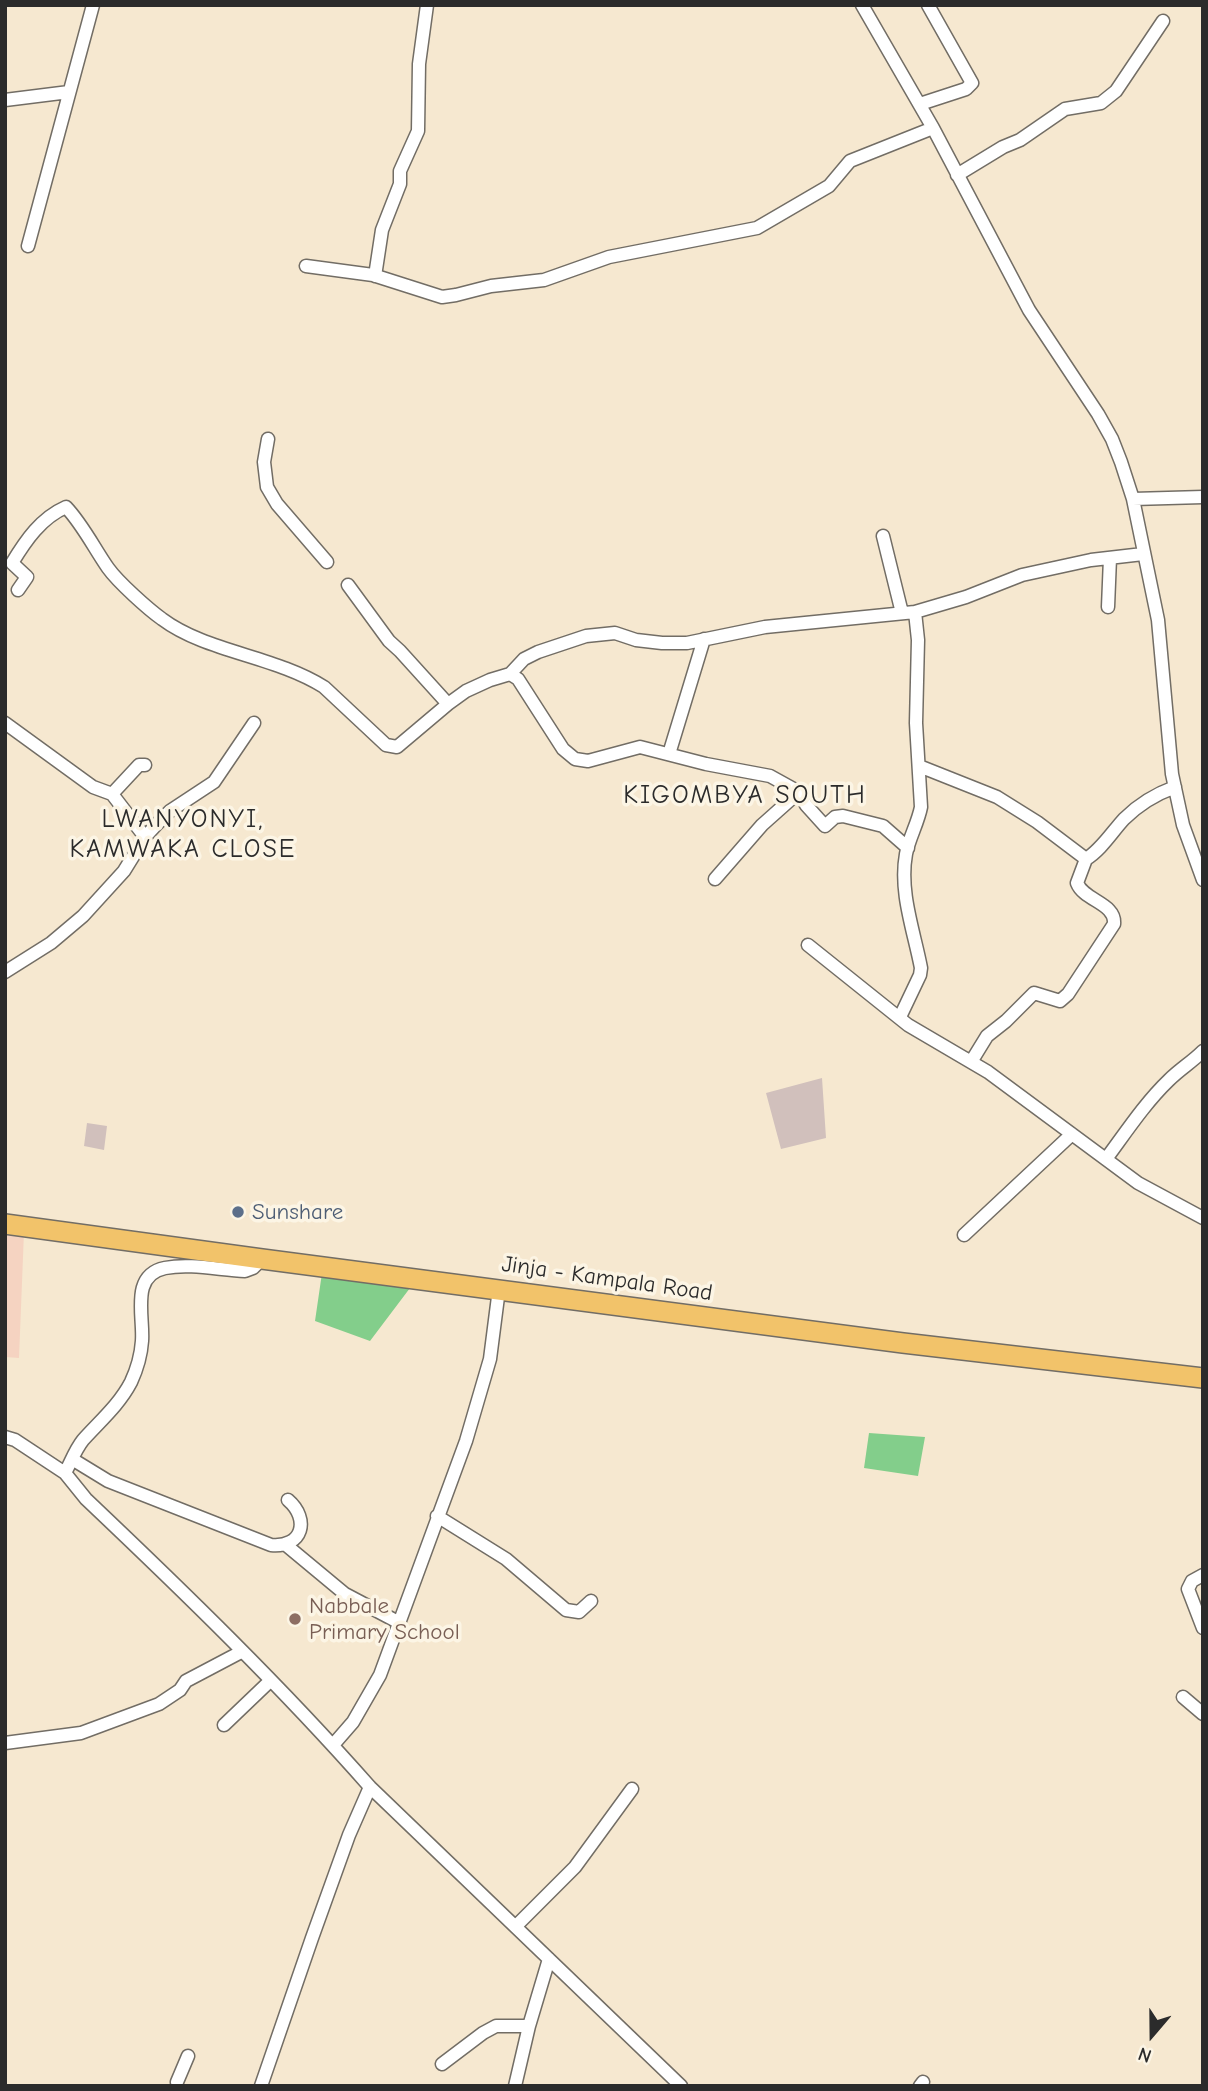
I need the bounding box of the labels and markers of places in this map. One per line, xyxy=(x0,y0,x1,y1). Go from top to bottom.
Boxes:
place label: Sunshare xyxy=(252,1198,343,1226)
marker: Sunshare xyxy=(230,1204,246,1220)
place label: Nabbale Primary School xyxy=(309,1592,460,1646)
marker: Nabbale Primary School xyxy=(287,1611,303,1627)

